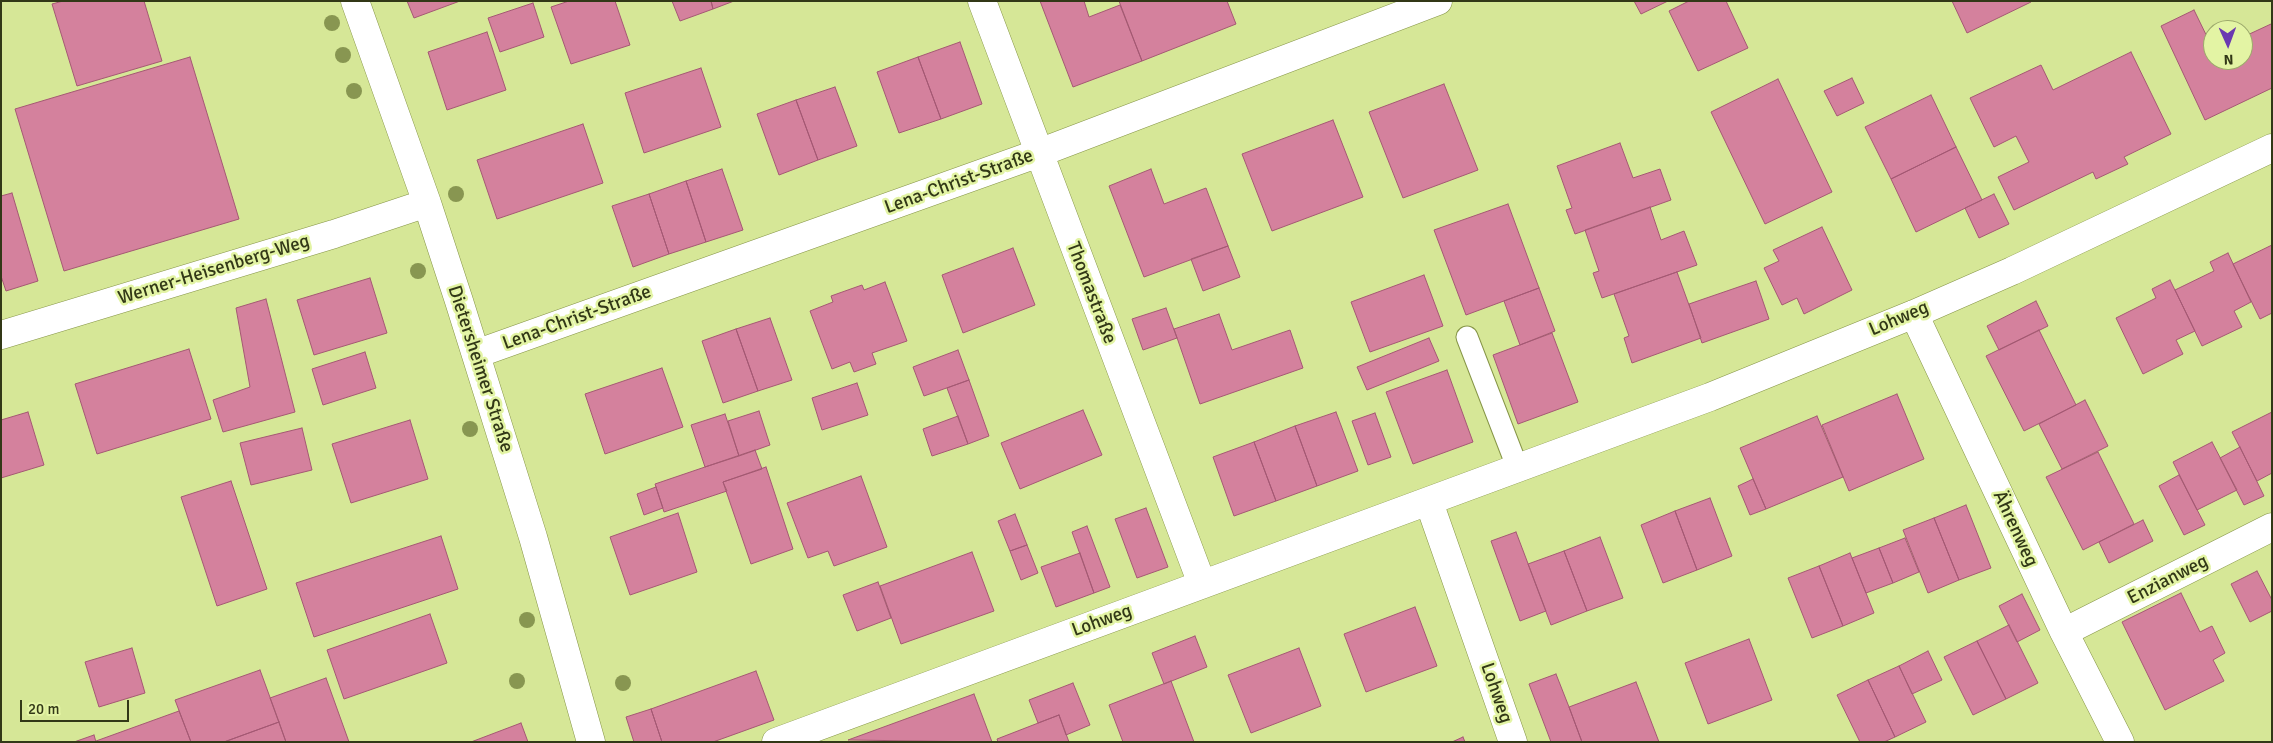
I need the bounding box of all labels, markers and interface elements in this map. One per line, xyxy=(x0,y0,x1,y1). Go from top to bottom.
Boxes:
north arrow xyxy=(2203,20,2253,70)
text: N xyxy=(2223,51,2234,68)
street label: Lena-Christ-Straße xyxy=(882,145,1036,219)
street label: Werner-Heisenberg-Weg xyxy=(115,230,313,310)
street label: Thomastraße xyxy=(1061,239,1121,347)
street label: Lena-Christ-Straße xyxy=(500,281,654,355)
street label: Dietersheimer Straße xyxy=(442,283,518,455)
street label: Lohweg xyxy=(1866,296,1932,342)
street label: Ährenweg xyxy=(1988,487,2042,571)
street label: Enzianweg xyxy=(2124,550,2212,610)
street label: Lohweg xyxy=(1069,600,1135,642)
street label: Lohweg xyxy=(1475,660,1517,726)
scale bar xyxy=(22,690,131,722)
text: 20 m xyxy=(28,700,59,718)

